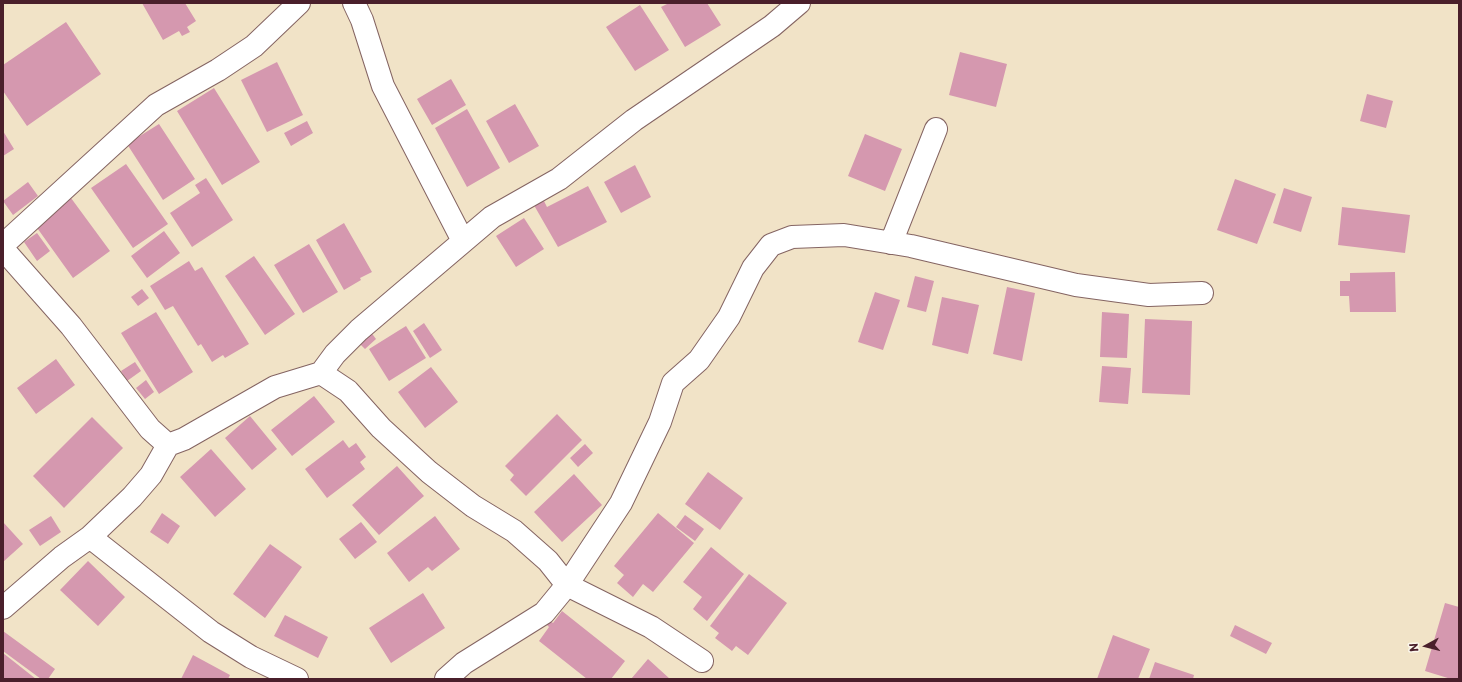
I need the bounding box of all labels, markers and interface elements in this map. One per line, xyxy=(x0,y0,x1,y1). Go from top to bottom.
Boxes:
north arrow xyxy=(1406,626,1446,666)
text: N xyxy=(1405,642,1423,653)

